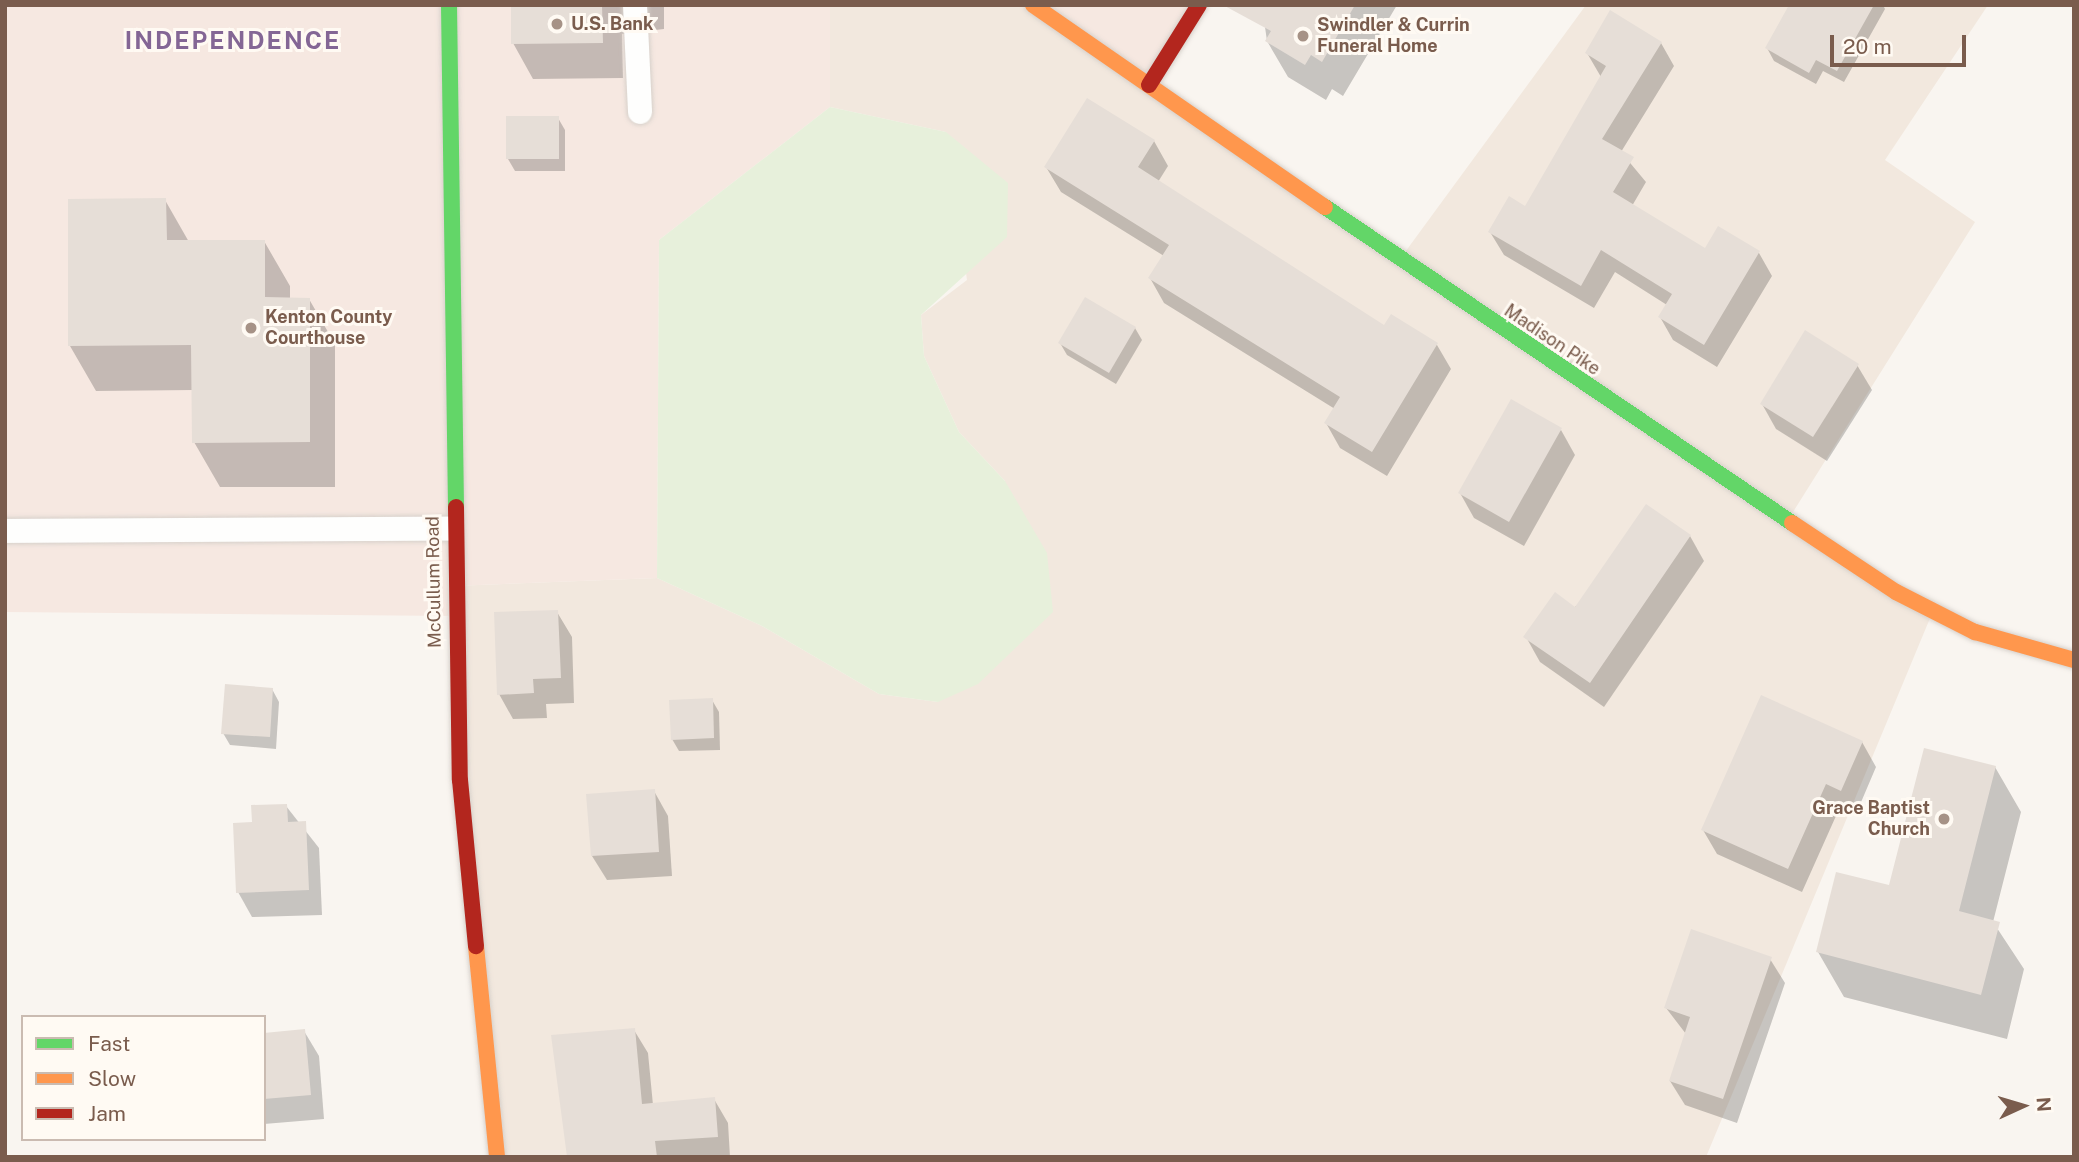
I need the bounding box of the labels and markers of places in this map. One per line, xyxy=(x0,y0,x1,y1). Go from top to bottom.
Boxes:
place label: U.S. Bank xyxy=(571,13,654,35)
place label: Swindler & Currin Funeral Home xyxy=(1317,15,1470,58)
marker: U.S. Bank xyxy=(549,16,565,32)
marker: Swindler & Currin Funeral Home xyxy=(1295,28,1311,44)
place label: Kenton County Courthouse xyxy=(265,307,392,350)
marker: Kenton County Courthouse xyxy=(243,320,259,336)
place label: Grace Baptist Church xyxy=(1812,798,1930,840)
marker: Grace Baptist Church xyxy=(1936,811,1952,827)

